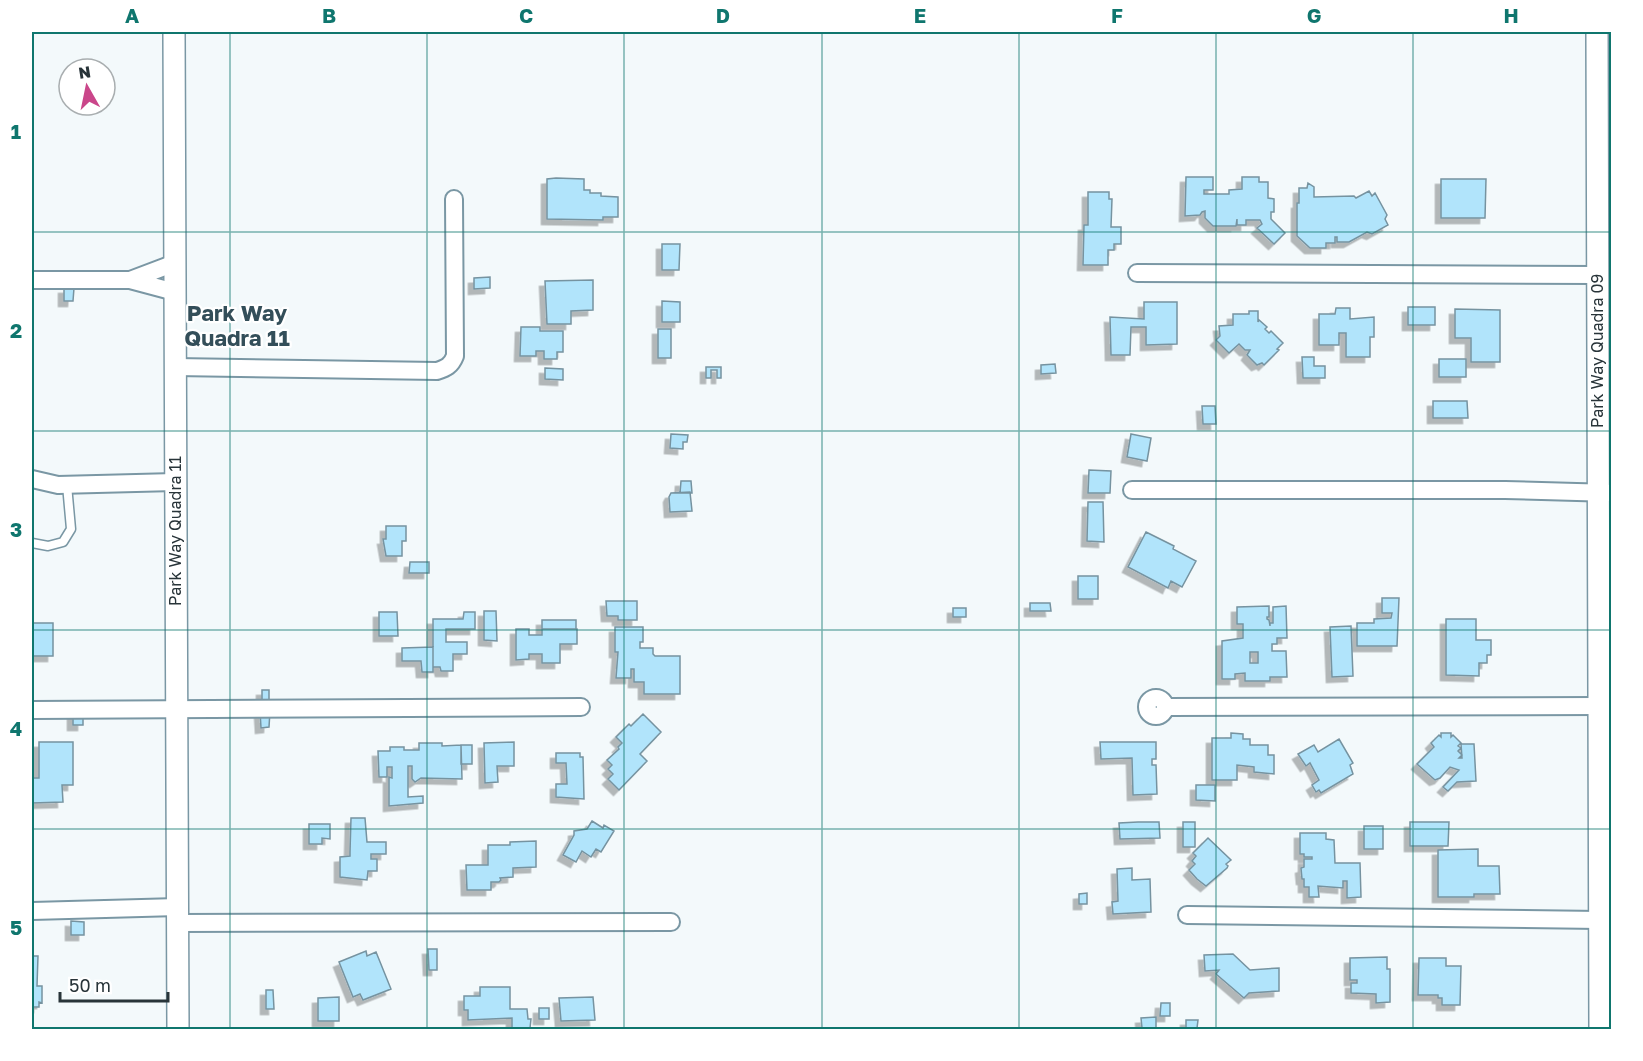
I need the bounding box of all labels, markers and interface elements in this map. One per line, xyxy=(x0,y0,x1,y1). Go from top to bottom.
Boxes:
text: A xyxy=(125,3,139,27)
text: B xyxy=(322,3,336,27)
text: C xyxy=(519,3,533,27)
text: D xyxy=(716,3,730,27)
text: E xyxy=(914,3,926,27)
text: F xyxy=(1111,3,1123,27)
text: G xyxy=(1307,3,1321,27)
text: H xyxy=(1503,3,1519,27)
north arrow xyxy=(57,57,117,117)
text: N xyxy=(77,61,92,83)
text: 1 xyxy=(11,119,21,143)
street label: Park Way Quadra 09 xyxy=(1587,274,1607,428)
district label: Park Way Quadra 11 xyxy=(184,299,290,351)
text: 2 xyxy=(10,318,22,342)
street label: Park Way Quadra 11 xyxy=(165,456,185,606)
text: 3 xyxy=(10,517,22,541)
text: 4 xyxy=(10,716,22,740)
text: 5 xyxy=(10,915,22,939)
scale bar xyxy=(60,965,168,1003)
text: 50 m xyxy=(69,974,111,996)

